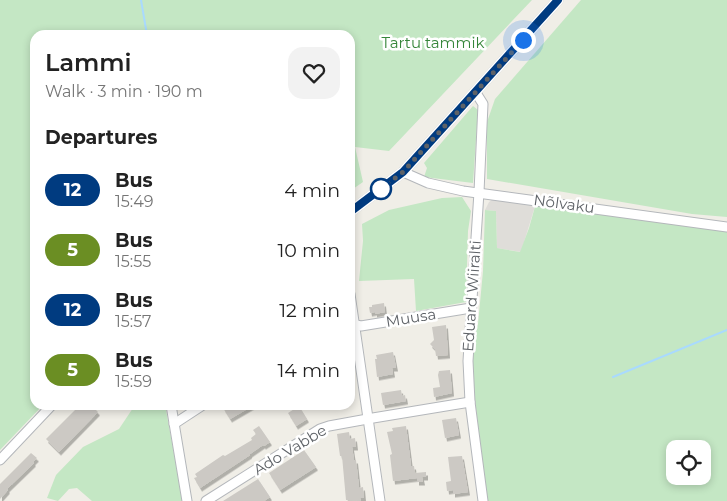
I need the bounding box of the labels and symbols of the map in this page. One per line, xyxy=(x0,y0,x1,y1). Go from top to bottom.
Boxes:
your location xyxy=(511,28,536,53)
park label: Tartu tammik xyxy=(382,33,484,52)
unlabelled marker xyxy=(370,178,392,200)
street label: Nõlvaku xyxy=(532,190,596,217)
street label: Eduard Wiiralti xyxy=(458,240,485,352)
street label: Muusa xyxy=(384,304,437,331)
street label: Ado Vabbe xyxy=(250,420,330,479)

